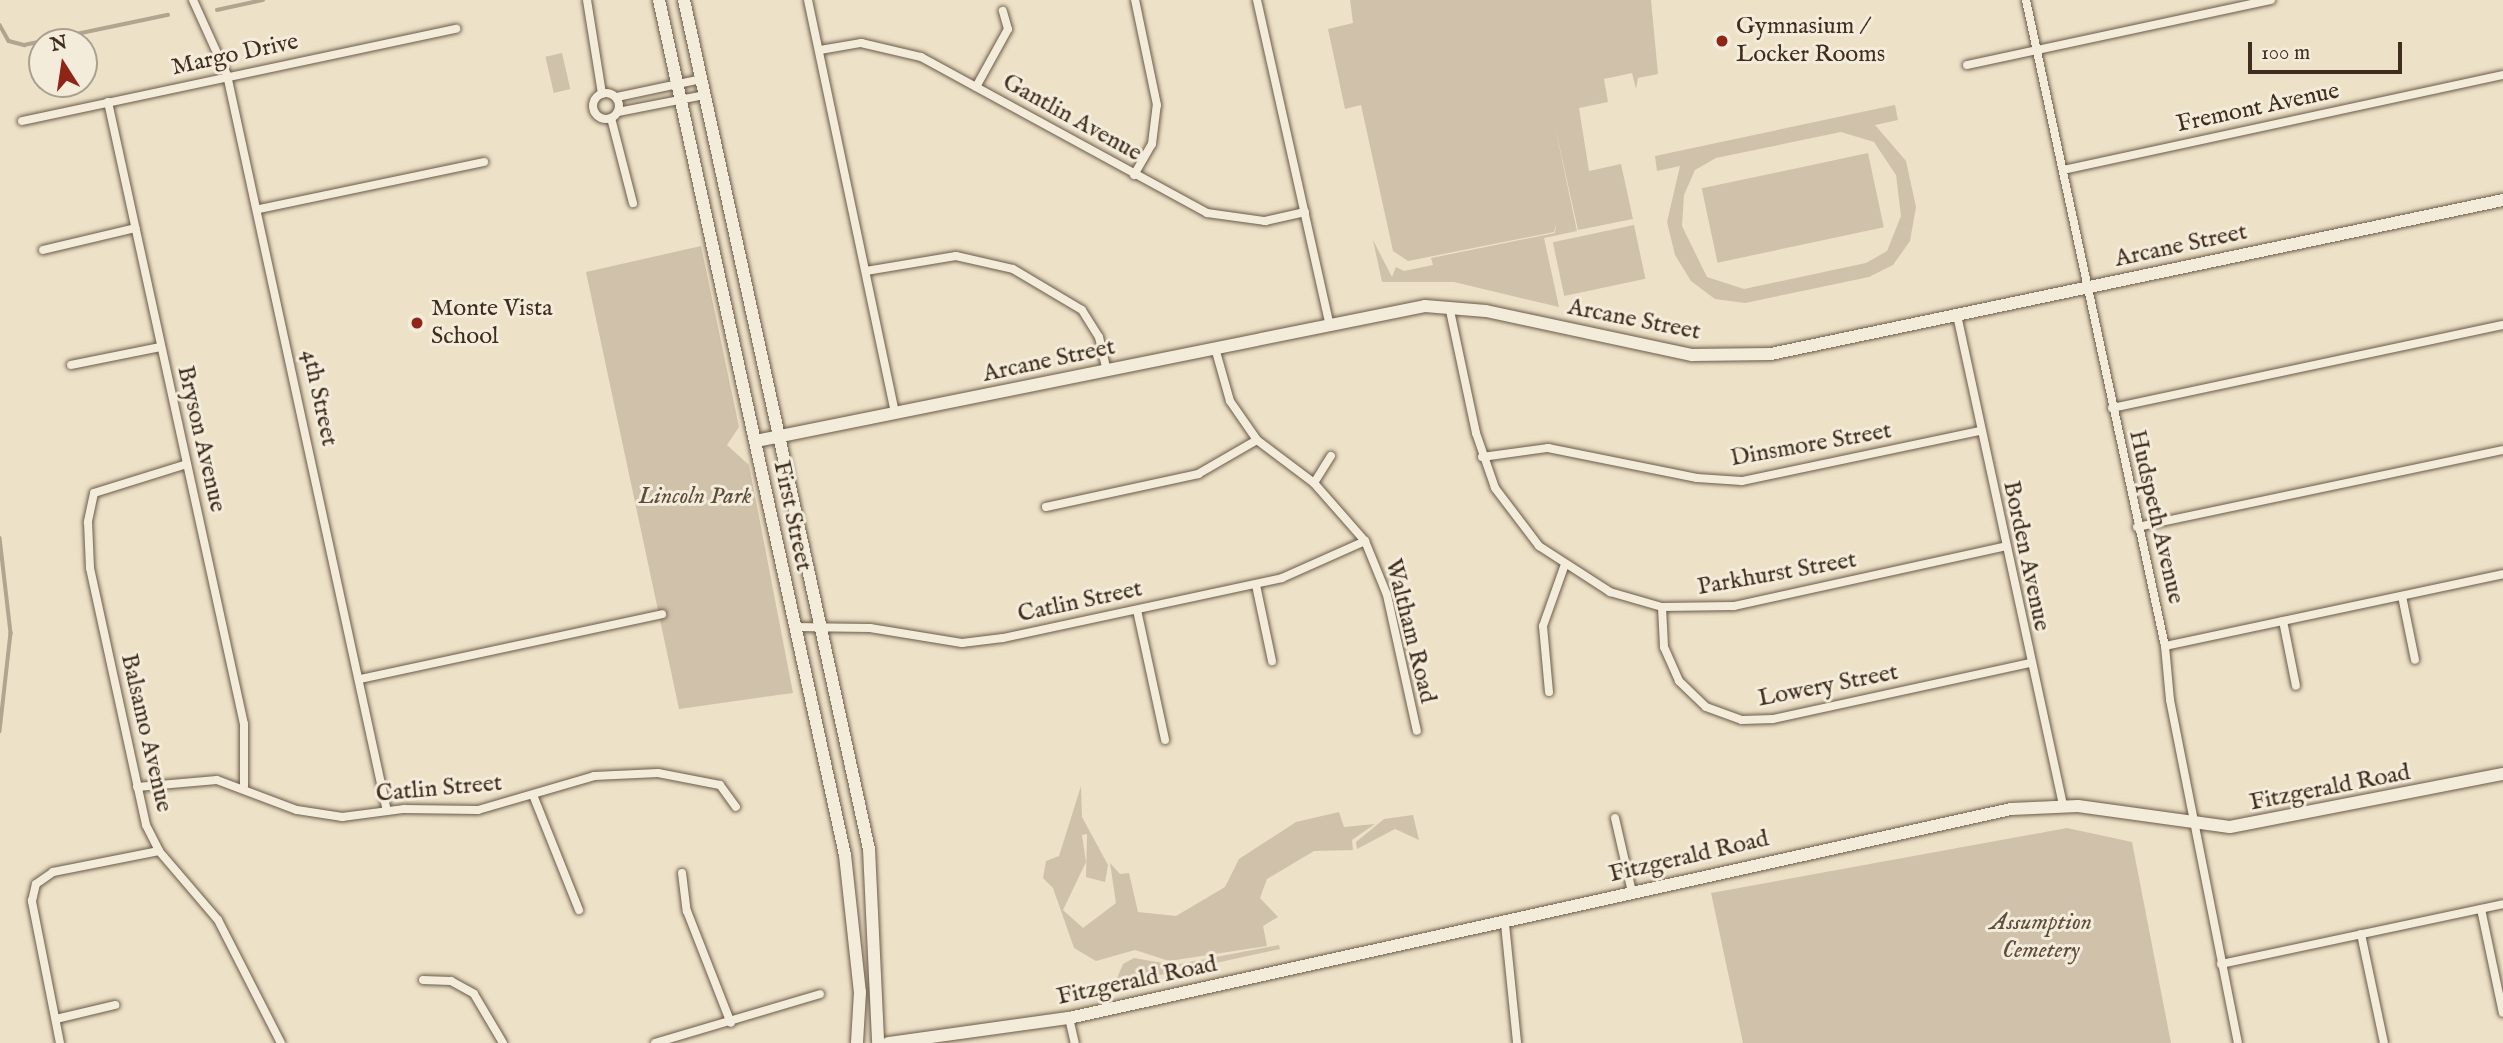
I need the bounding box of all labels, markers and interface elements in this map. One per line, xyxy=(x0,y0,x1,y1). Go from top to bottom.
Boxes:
place label: Gymnasium / Locker Rooms xyxy=(1736,13,1885,69)
north arrow xyxy=(28,28,98,98)
street label: Margo Drive xyxy=(169,28,301,82)
scale bar xyxy=(2251,28,2405,72)
text: N xyxy=(49,31,70,58)
marker: Gymnasium / Locker Rooms xyxy=(1714,33,1730,49)
text: 100 m xyxy=(2261,40,2310,67)
street label: Gantlin Avenue xyxy=(997,68,1147,168)
street label: Fremont Avenue xyxy=(2174,77,2342,139)
street label: Arcane Street xyxy=(2112,218,2250,274)
street label: Arcane Street xyxy=(1565,293,1703,347)
place label: Monte Vista School xyxy=(431,295,553,351)
marker: Monte Vista School xyxy=(409,315,425,331)
street label: Arcane Street xyxy=(980,333,1118,389)
street label: 4th Street xyxy=(295,347,343,449)
street label: Bryson Avenue xyxy=(170,363,232,515)
street label: Dinsmore Street xyxy=(1728,417,1894,473)
street label: Hudspeth Avenue xyxy=(2122,427,2190,607)
street label: First Street xyxy=(766,458,818,574)
street label: Borden Avenue xyxy=(1996,478,2056,634)
park label: Lincoln Park xyxy=(638,483,752,511)
street label: Parkhurst Street xyxy=(1695,546,1859,602)
street label: Waltham Road xyxy=(1378,556,1442,706)
street label: Catlin Street xyxy=(1015,575,1145,629)
street label: Balsamo Avenue xyxy=(114,651,178,815)
street label: Lowery Street xyxy=(1755,658,1901,714)
street label: Fitzgerald Road xyxy=(2247,758,2413,818)
street label: Catlin Street xyxy=(375,769,503,809)
street label: Fitzgerald Road xyxy=(1606,825,1772,889)
park label: Assumption Cemetery xyxy=(1990,909,2092,965)
street label: Fitzgerald Road xyxy=(1054,950,1220,1012)

